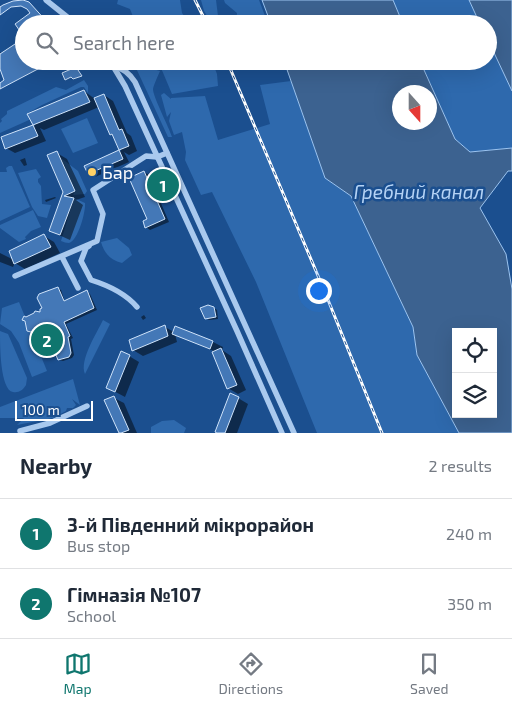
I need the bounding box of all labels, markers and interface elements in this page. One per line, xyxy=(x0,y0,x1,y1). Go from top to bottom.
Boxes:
search box xyxy=(15,15,497,70)
icon: search xyxy=(33,29,61,57)
text: Search here xyxy=(73,31,175,54)
north arrow xyxy=(392,85,437,130)
place label: Бар xyxy=(102,161,133,183)
marker: Бар xyxy=(86,166,98,178)
pin: 1 xyxy=(147,166,179,204)
water label: Гребний канал xyxy=(354,180,484,203)
your location xyxy=(306,278,332,304)
pin: 2 xyxy=(31,321,63,359)
map controls xyxy=(452,328,497,418)
button: locate xyxy=(452,328,497,373)
button: layers xyxy=(452,373,497,418)
scale bar xyxy=(15,398,92,421)
text: 100 m xyxy=(22,401,60,418)
text: Nearby xyxy=(20,453,92,478)
text: 2 results xyxy=(429,456,492,475)
text: 3-й Південний мікрорайон xyxy=(67,513,314,536)
text: 1 xyxy=(33,524,39,543)
text: 240 m xyxy=(446,524,492,543)
text: Bus stop xyxy=(67,536,130,555)
text: Гімназія №107 xyxy=(67,583,201,606)
text: 2 xyxy=(31,594,41,613)
text: 350 m xyxy=(447,594,492,613)
text: School xyxy=(67,606,116,625)
tab: Map xyxy=(63,650,92,697)
tab: Directions xyxy=(219,650,283,697)
tab: Saved xyxy=(410,650,449,697)

